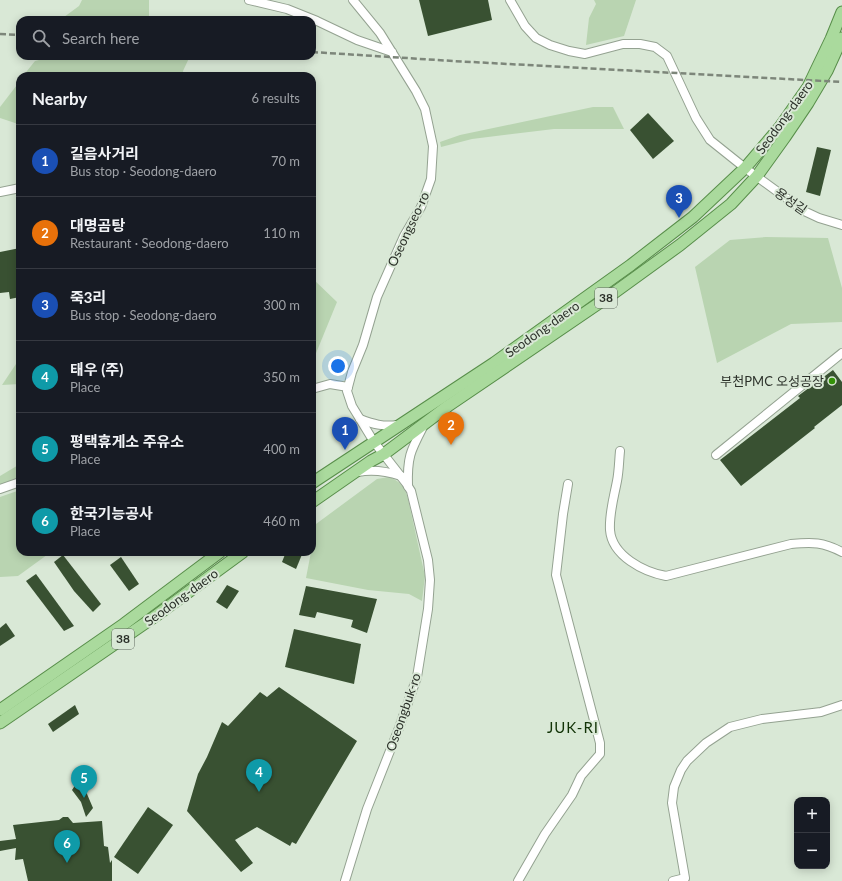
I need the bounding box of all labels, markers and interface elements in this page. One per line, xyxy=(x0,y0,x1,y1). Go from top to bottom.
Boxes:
search box xyxy=(16,16,316,60)
icon: search xyxy=(30,27,52,49)
text: Search here xyxy=(62,29,139,47)
street label: Seodong-daero xyxy=(752,77,816,157)
text: Nearby xyxy=(32,88,87,109)
text: 6 results xyxy=(252,90,300,106)
text: 길음사거리 xyxy=(70,144,139,162)
text: 1 xyxy=(41,153,49,169)
text: 70 m xyxy=(271,153,300,169)
text: Bus stop · Seodong-daero xyxy=(70,163,217,179)
street label: 용성길 xyxy=(772,184,810,218)
pin: 3 xyxy=(666,185,692,218)
street label: Oseongseo-ro xyxy=(384,189,432,269)
text: 대명곰탕 xyxy=(70,216,125,234)
text: 2 xyxy=(41,225,49,241)
text: 110 m xyxy=(263,225,300,241)
text: Restaurant · Seodong-daero xyxy=(70,235,229,251)
text: 죽3리 xyxy=(70,288,106,306)
road number: 38 xyxy=(595,288,617,308)
text: 3 xyxy=(41,297,49,313)
text: 300 m xyxy=(263,297,300,313)
street label: Seodong-daero xyxy=(502,297,582,361)
text: Bus stop · Seodong-daero xyxy=(70,307,217,323)
your location xyxy=(328,356,348,376)
text: 태우 (주) xyxy=(70,360,123,378)
text: 4 xyxy=(41,369,49,385)
text: 350 m xyxy=(263,369,300,385)
place label: 부천PMC 오성공장 xyxy=(720,373,824,389)
marker: 부천PMC 오성공장 xyxy=(827,376,837,386)
text: Place xyxy=(70,379,100,395)
pin: 2 xyxy=(438,412,464,445)
pin: 1 xyxy=(332,417,358,450)
text: 평택휴게소 주유소 xyxy=(70,432,184,450)
text: 5 xyxy=(41,441,49,457)
text: 400 m xyxy=(263,441,300,457)
text: Place xyxy=(70,451,100,467)
text: 한국기능공사 xyxy=(70,504,153,522)
text: 6 xyxy=(41,513,49,529)
text: 460 m xyxy=(263,513,300,529)
text: Place xyxy=(70,523,100,539)
street label: Seodong-daero xyxy=(141,565,221,629)
road number: 38 xyxy=(112,629,134,649)
street label: Oseongbuk-ro xyxy=(382,671,424,753)
district label: JUK-RI xyxy=(547,718,599,736)
pin: 4 xyxy=(246,759,272,792)
pin: 5 xyxy=(71,765,97,798)
map controls xyxy=(794,797,830,869)
button: + xyxy=(794,797,830,833)
pin: 6 xyxy=(54,830,80,863)
button: − xyxy=(794,833,830,869)

